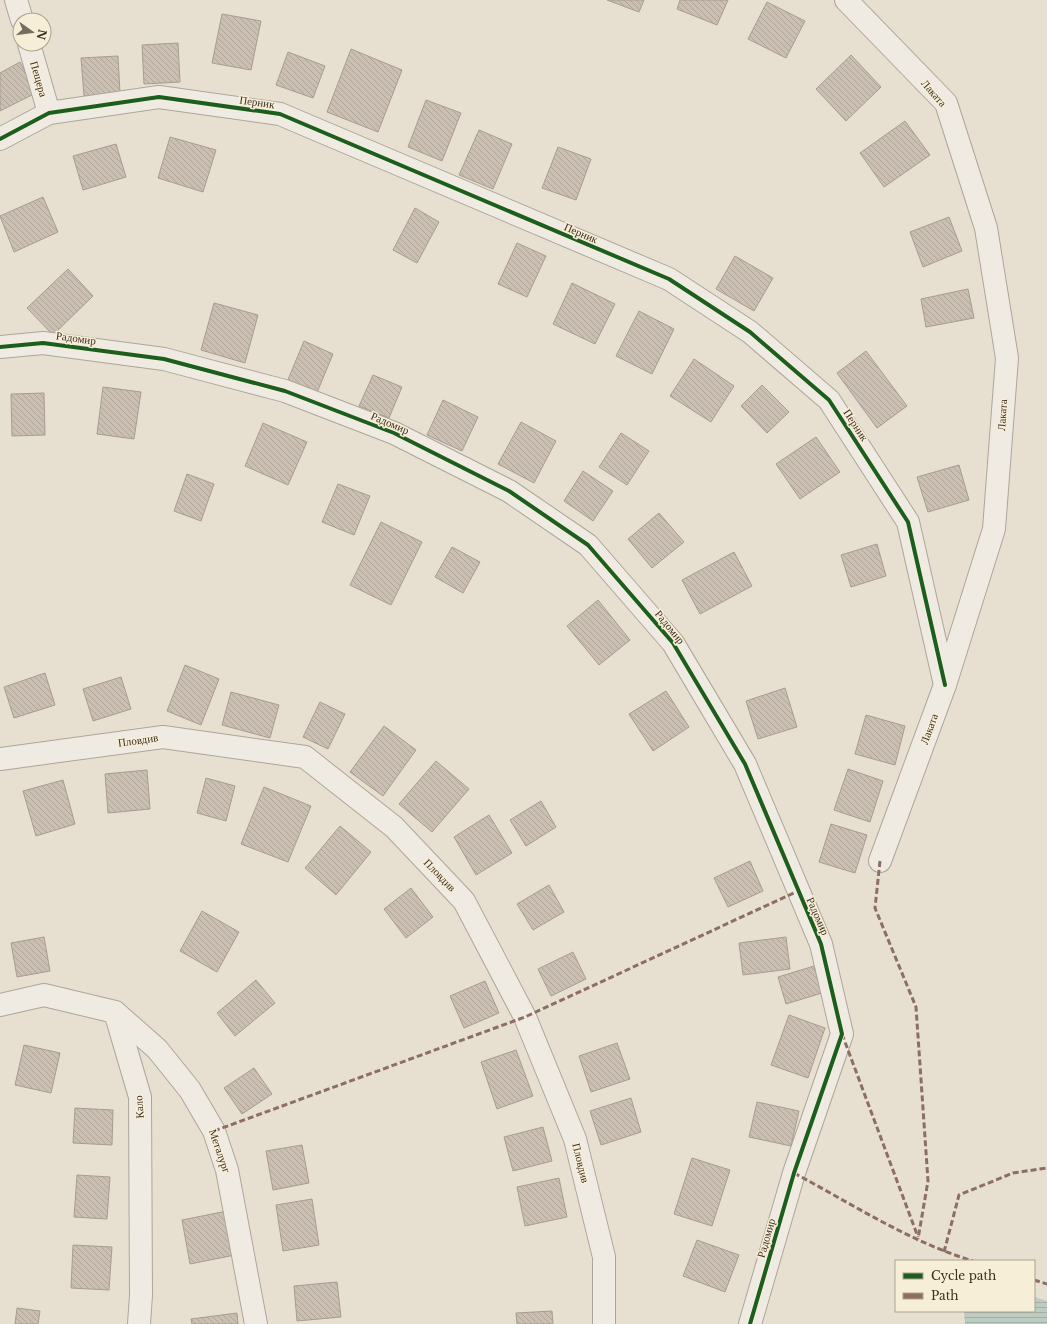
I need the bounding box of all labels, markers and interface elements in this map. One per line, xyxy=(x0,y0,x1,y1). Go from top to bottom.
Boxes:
north arrow xyxy=(12,12,52,52)
text: N xyxy=(34,28,50,42)
street label: Пещера xyxy=(27,59,51,99)
street label: Лаката xyxy=(918,76,950,110)
street label: Перник xyxy=(238,93,276,111)
street label: Перник xyxy=(562,220,601,247)
street label: Радомир xyxy=(55,328,97,348)
street label: Лаката xyxy=(994,398,1010,431)
street label: Перник xyxy=(840,406,872,444)
street label: Радомир xyxy=(369,409,412,437)
street label: Радомир xyxy=(652,607,688,647)
street label: Лаката xyxy=(917,711,941,746)
street label: Пловдив xyxy=(117,730,159,750)
street label: Пловдив xyxy=(421,856,459,894)
street label: Радомир xyxy=(803,895,833,938)
street label: Кало xyxy=(131,1094,147,1119)
street label: Металург xyxy=(206,1127,234,1175)
street label: Пловдив xyxy=(569,1142,593,1184)
street label: Радомир xyxy=(754,1216,778,1259)
legend xyxy=(895,1260,1035,1312)
text: Cycle path xyxy=(931,1268,996,1283)
text: Path xyxy=(931,1288,959,1303)

